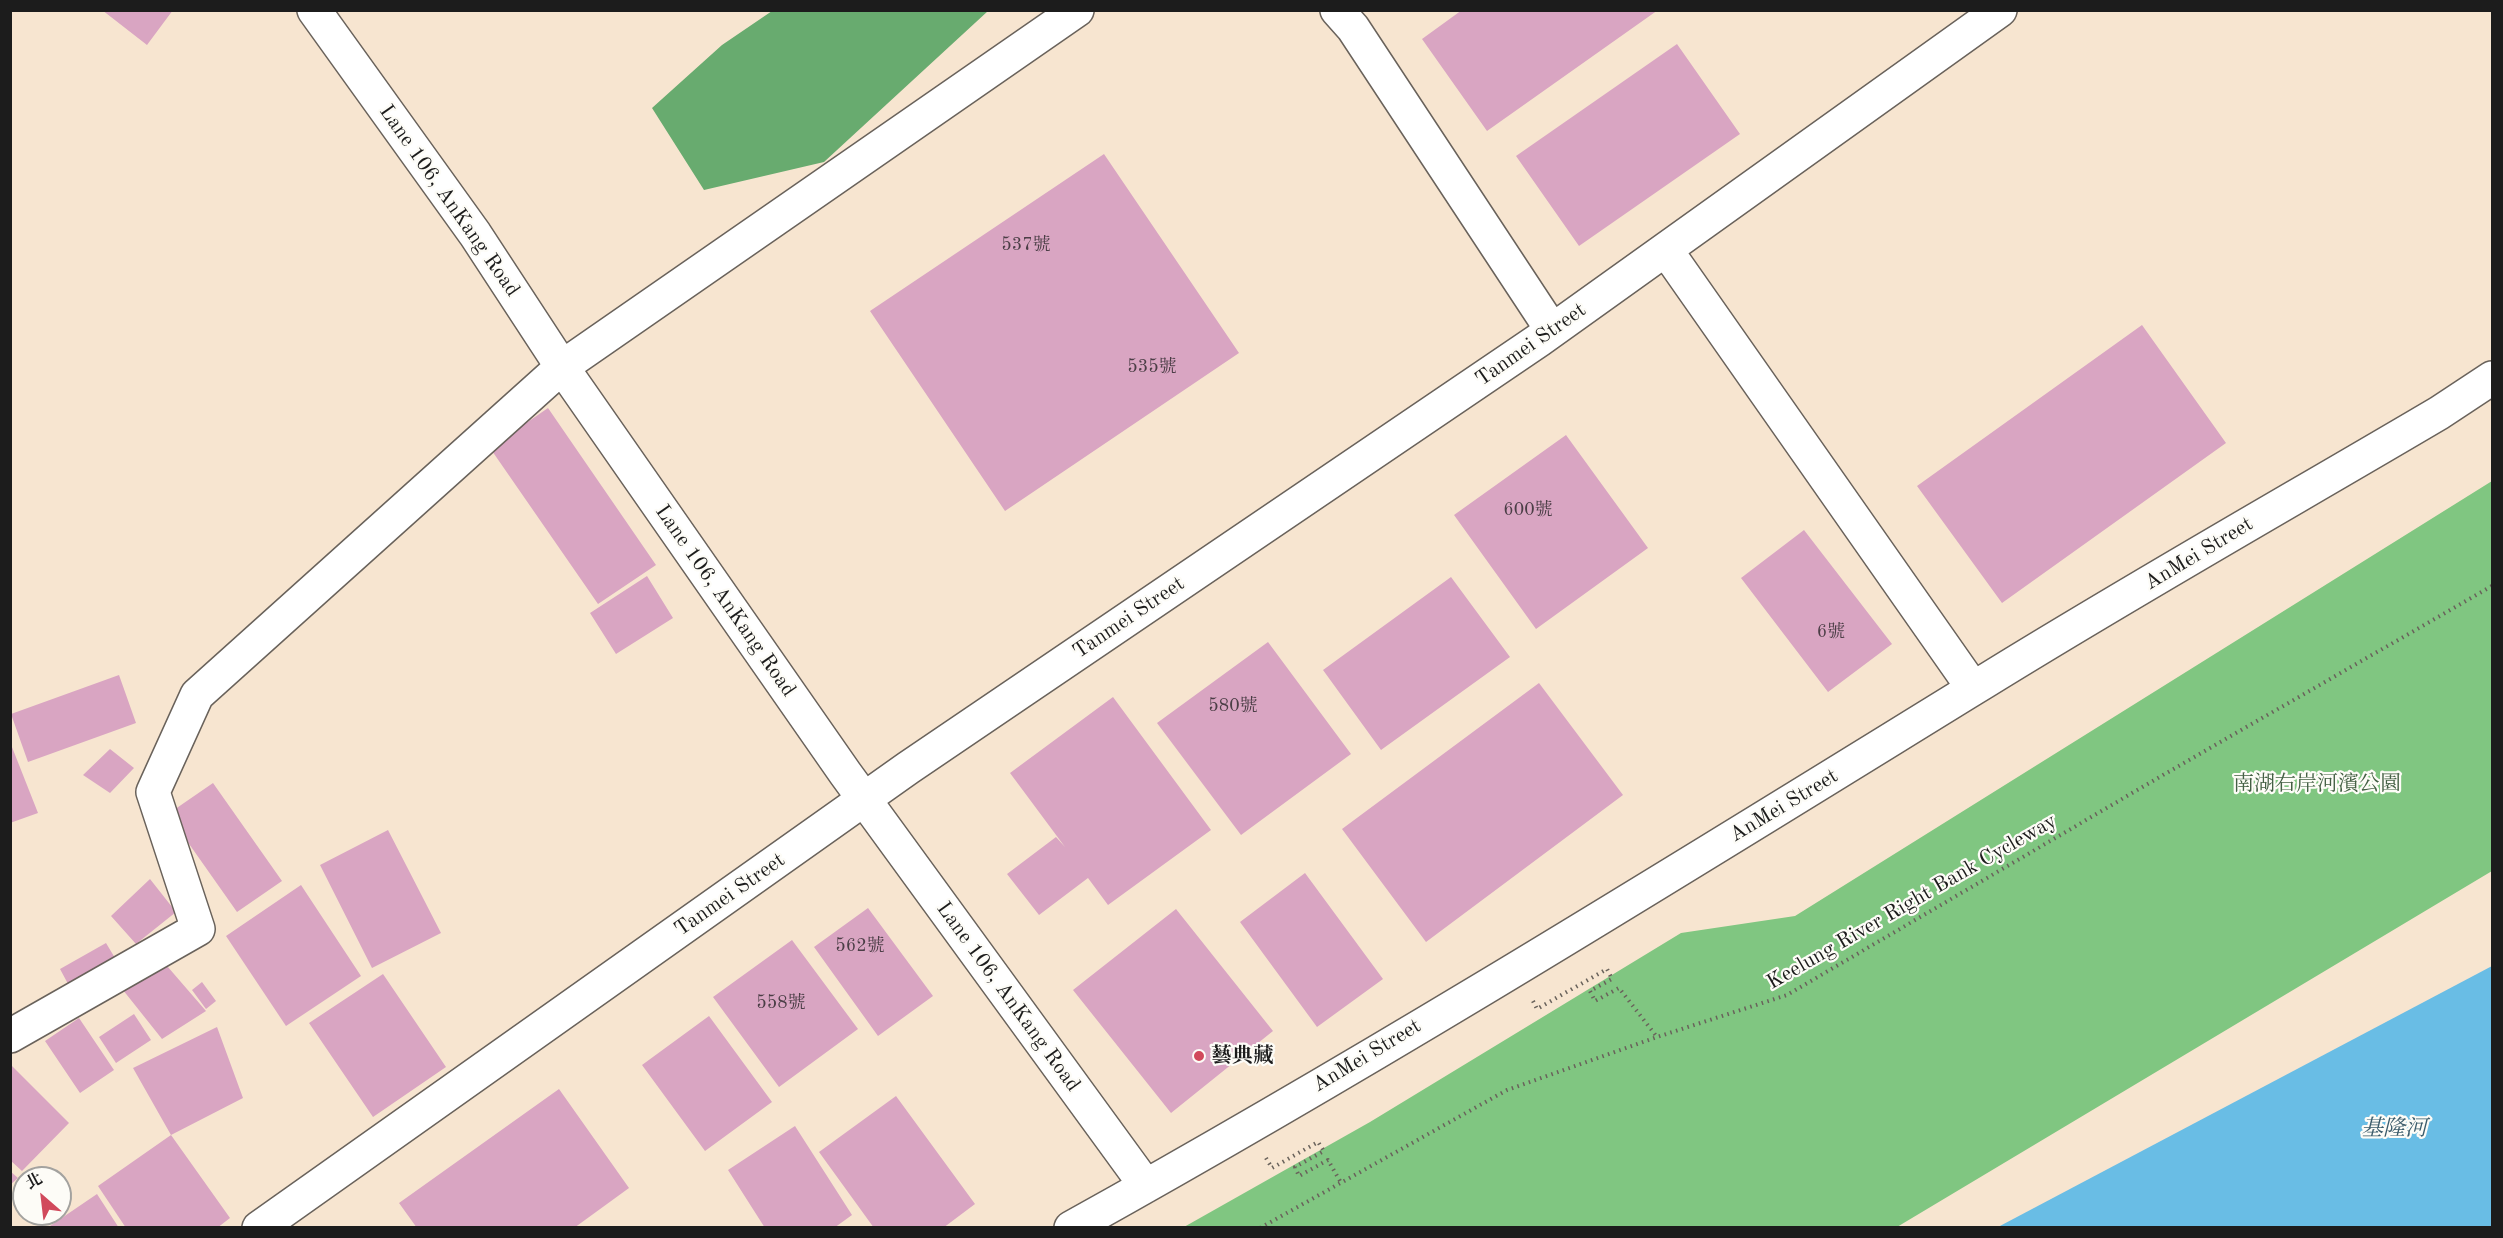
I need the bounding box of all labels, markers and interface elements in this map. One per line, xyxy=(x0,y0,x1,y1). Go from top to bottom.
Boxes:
street label: Lane 106, AnKang Road xyxy=(373,100,525,302)
house number: 537號 xyxy=(1001,234,1051,256)
street label: Tanmei Street xyxy=(1471,298,1591,392)
house number: 535號 xyxy=(1127,356,1177,378)
house number: 600號 xyxy=(1503,499,1553,521)
street label: Lane 106, AnKang Road xyxy=(649,500,801,702)
street label: AnMei Street xyxy=(2140,512,2258,596)
street label: Tanmei Street xyxy=(1068,571,1190,665)
house number: 6號 xyxy=(1817,621,1845,643)
house number: 580號 xyxy=(1208,695,1258,717)
street label: AnMei Street xyxy=(1725,764,1843,848)
park label: 南湖右岸河濱公園 xyxy=(2233,771,2401,797)
street label: Keelung River Right Bank Cycleway xyxy=(1762,808,2062,996)
street label: Tanmei Street xyxy=(670,848,790,942)
street label: Lane 106, AnKang Road xyxy=(931,897,1085,1097)
house number: 562號 xyxy=(835,935,885,957)
house number: 558號 xyxy=(756,992,806,1014)
street label: AnMei Street xyxy=(1308,1014,1426,1098)
place label: 藝典藏 xyxy=(1211,1043,1274,1069)
marker: 藝典藏 xyxy=(1192,1049,1206,1063)
water label: 基隆河 xyxy=(2361,1116,2427,1142)
north arrow xyxy=(12,1166,72,1226)
text: 北 xyxy=(24,1171,45,1193)

